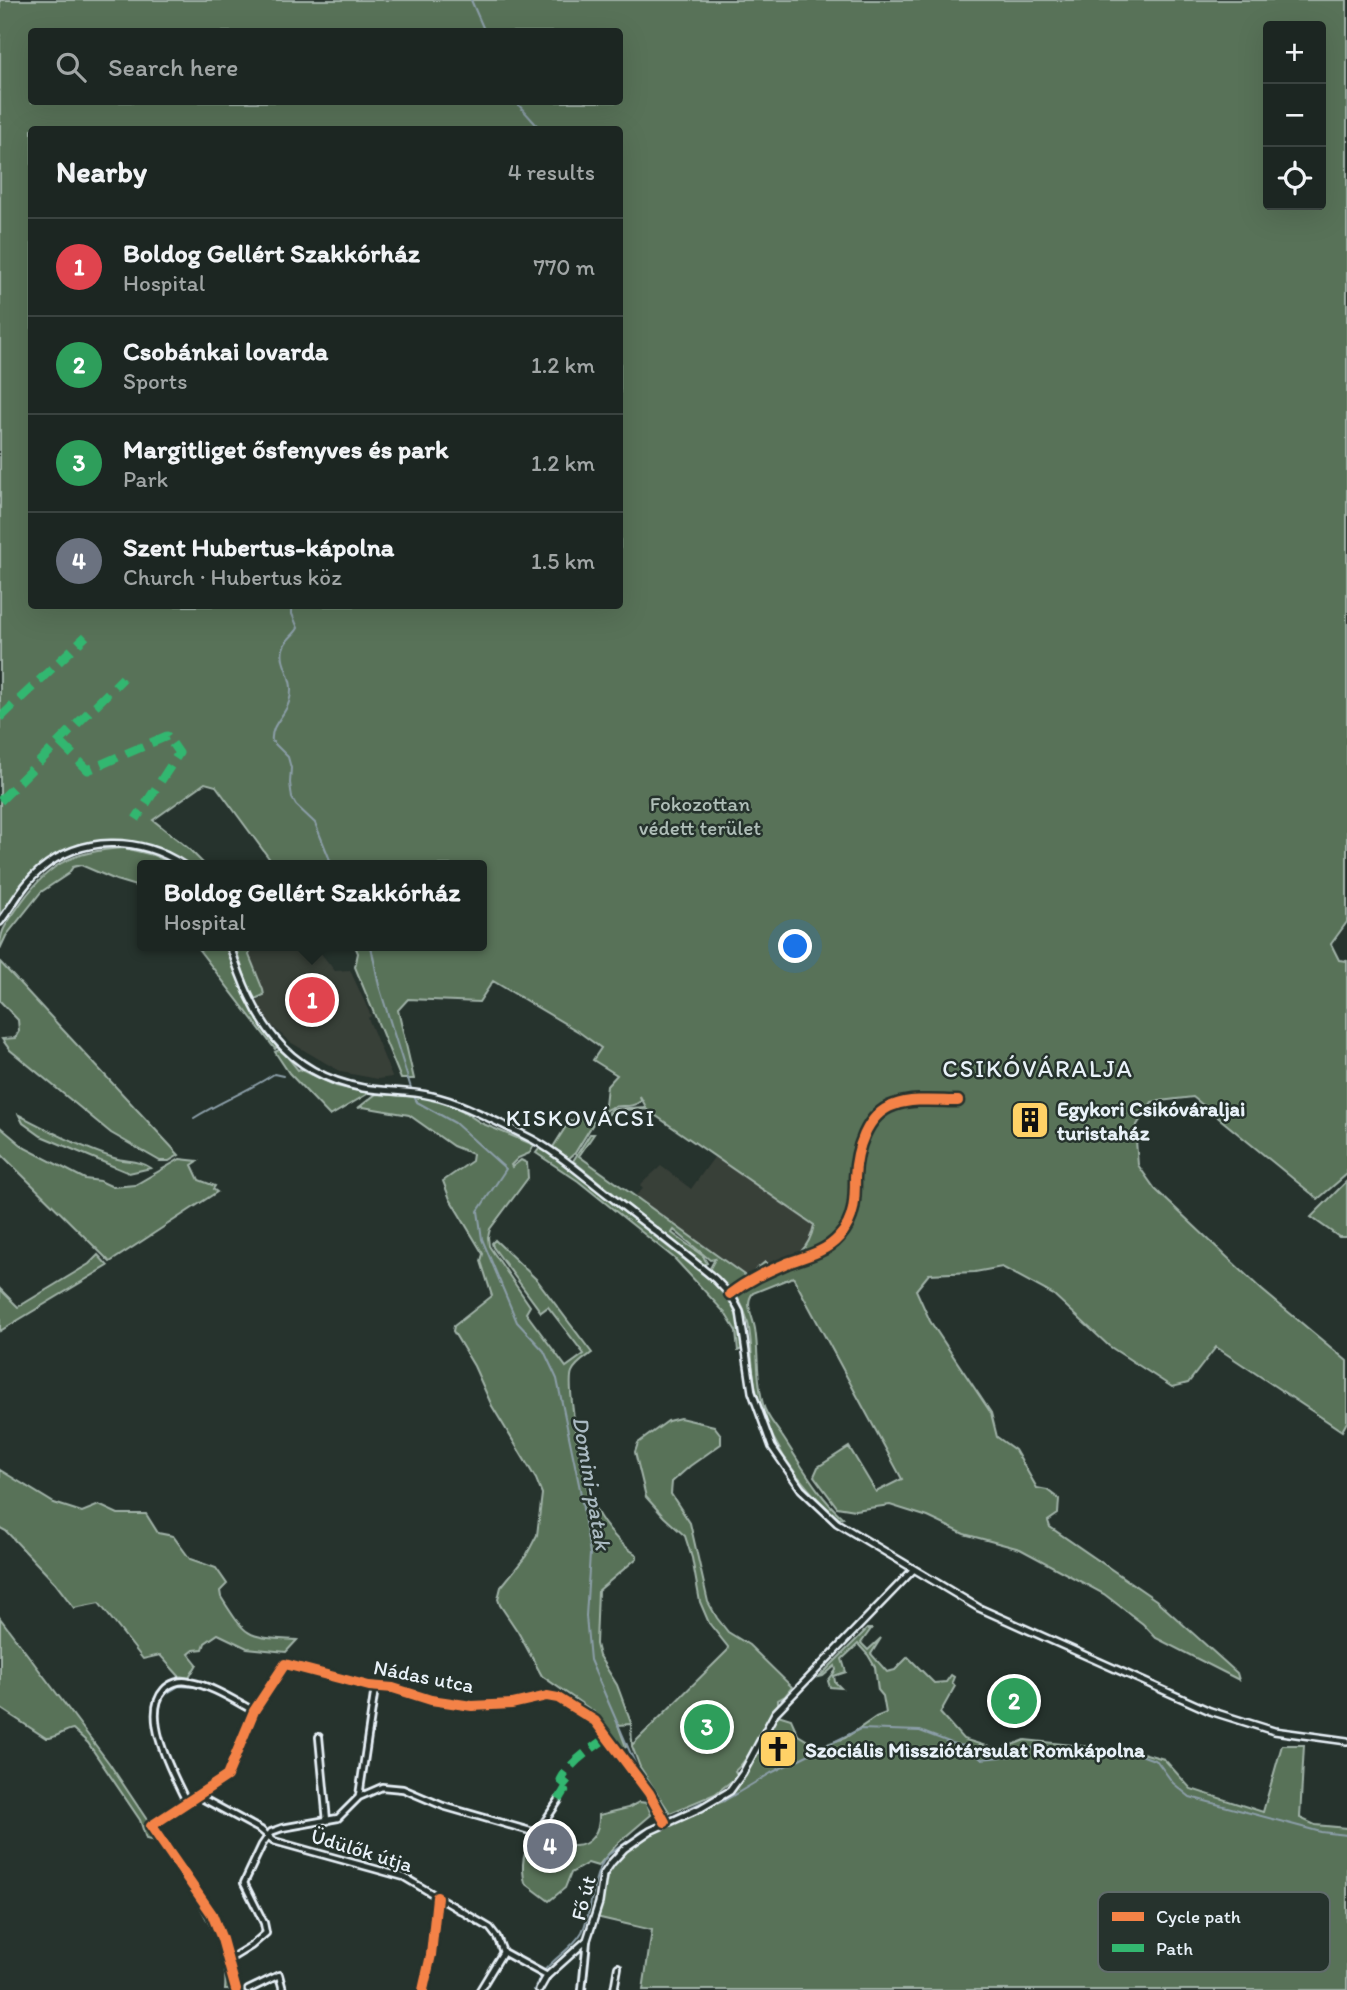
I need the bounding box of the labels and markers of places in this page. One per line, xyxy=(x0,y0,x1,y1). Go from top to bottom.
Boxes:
pin: 1 xyxy=(289,974,335,1026)
place label: Egykori Csikóváraljai turistaház xyxy=(1057,1096,1245,1145)
building icon: Egykori Csikóváraljai turistaház xyxy=(1009,1099,1051,1141)
pin: 2 xyxy=(991,1675,1037,1727)
pin: 3 xyxy=(684,1701,730,1753)
church icon: Szociális Missziótársulat Romkápolna xyxy=(757,1728,799,1770)
place label: Szociális Missziótársulat Romkápolna xyxy=(805,1737,1146,1763)
pin: 4 xyxy=(527,1820,573,1872)

